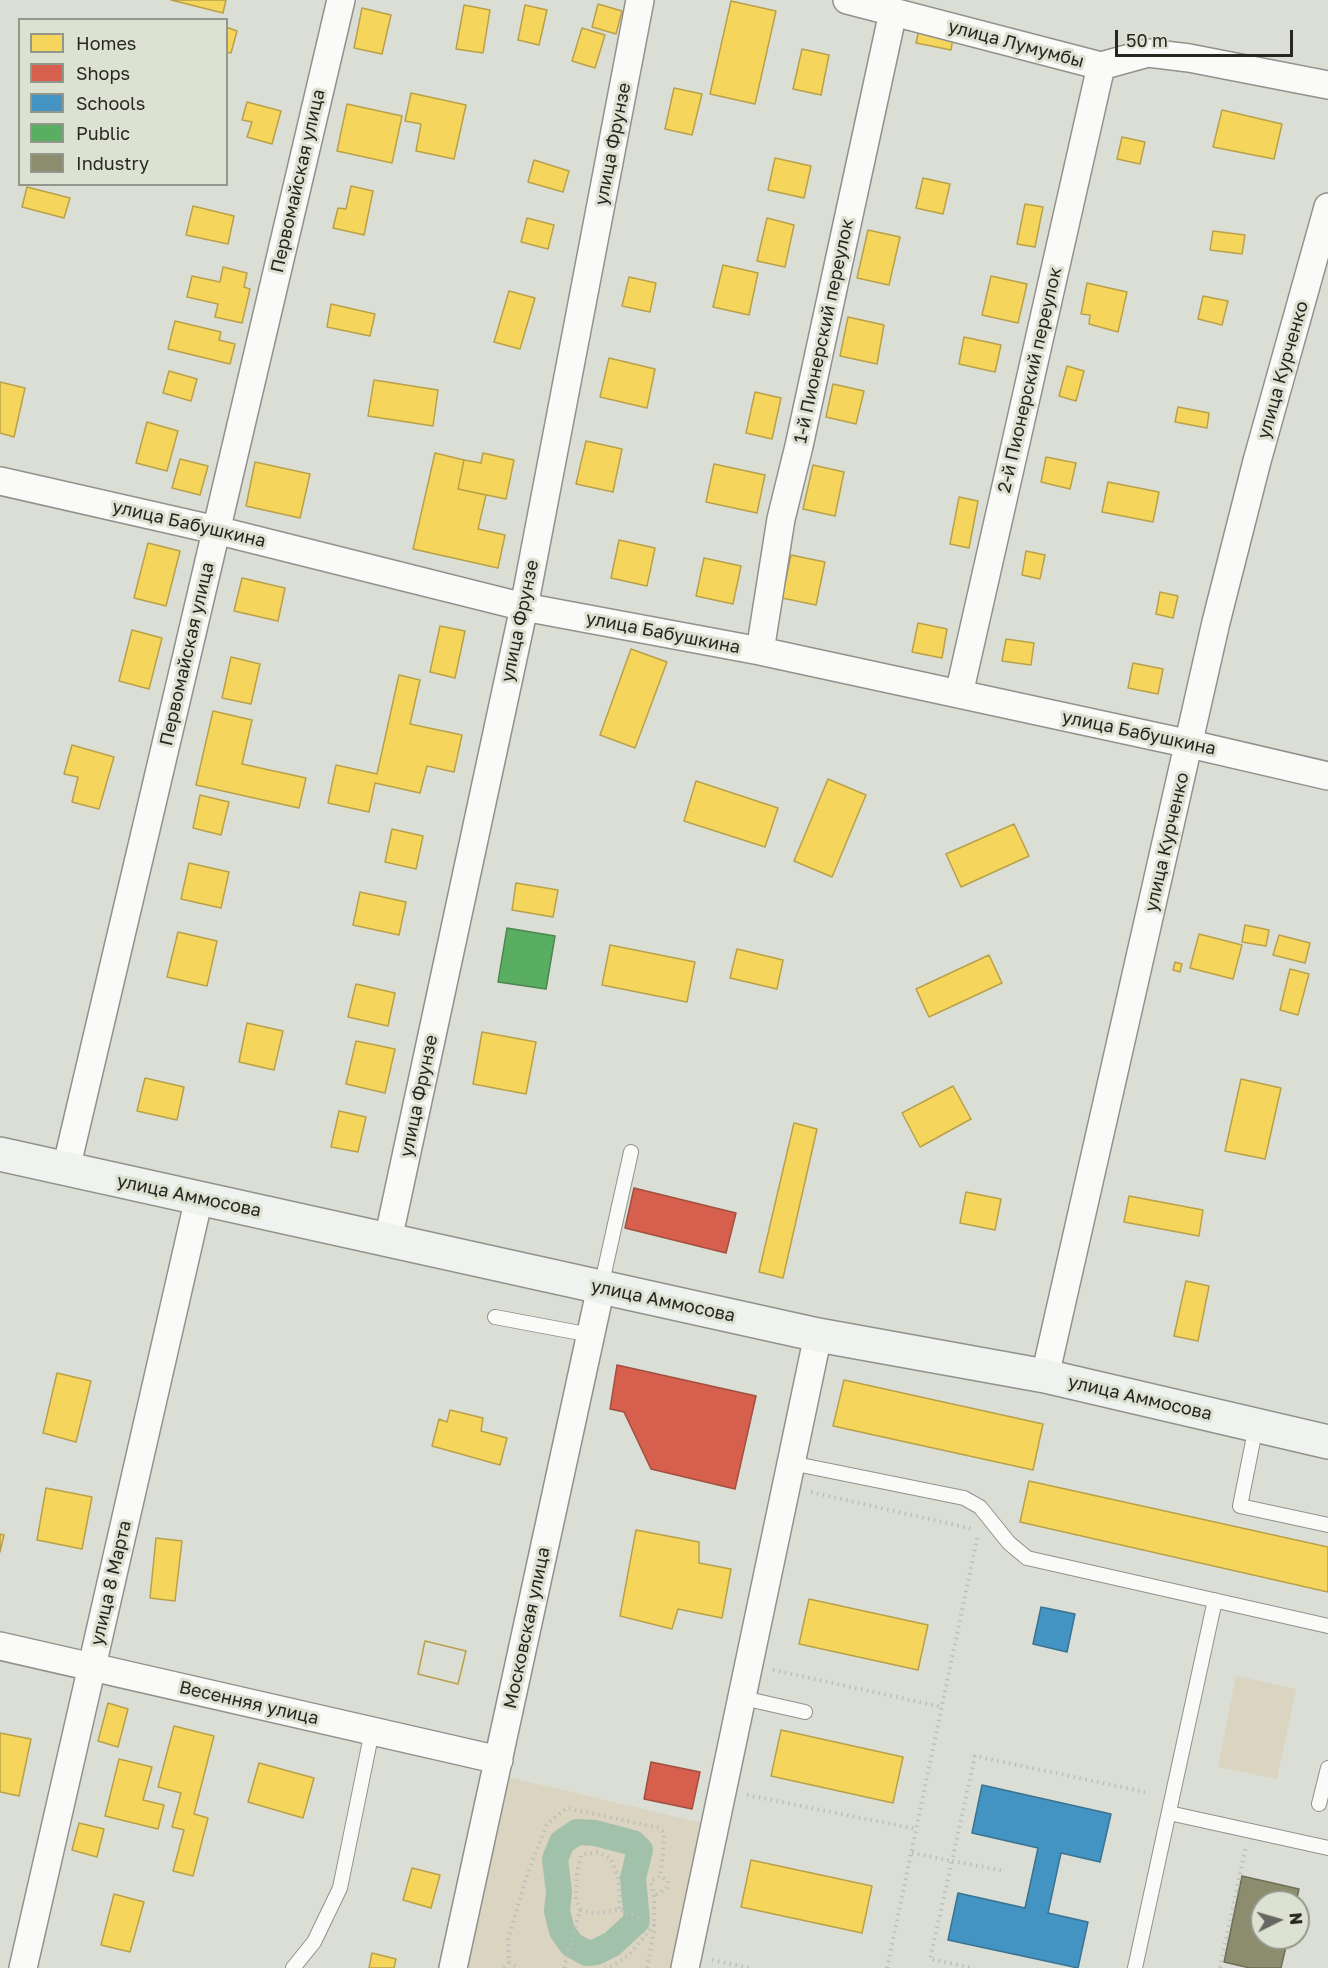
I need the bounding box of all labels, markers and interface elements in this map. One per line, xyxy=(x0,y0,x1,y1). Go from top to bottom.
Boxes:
street label: улица Лумумбы xyxy=(946,15,1086,73)
legend xyxy=(18,18,228,186)
scale bar xyxy=(1118,18,1296,56)
text: 50 m xyxy=(1126,29,1168,51)
text: Homes xyxy=(76,32,136,54)
text: Shops xyxy=(76,62,130,84)
street label: улица Фрунзе xyxy=(591,81,635,207)
street label: Первомайская улица xyxy=(266,87,330,275)
text: Schools xyxy=(76,92,145,114)
text: Public xyxy=(76,122,130,144)
text: Industry xyxy=(76,152,149,174)
street label: 1-й Пионерский переулок xyxy=(790,217,858,445)
street label: 2-й Пионерский переулок xyxy=(994,265,1066,495)
street label: улица Курченко xyxy=(1253,299,1313,441)
street label: улица Бабушкина xyxy=(110,496,268,552)
street label: улица Фрунзе xyxy=(497,558,543,684)
street label: Первомайская улица xyxy=(155,560,219,748)
street label: улица Бабушкина xyxy=(584,607,742,659)
street label: улица Бабушкина xyxy=(1060,706,1218,760)
street label: улица Курченко xyxy=(1140,770,1194,914)
street label: улица Фрунзе xyxy=(396,1033,442,1159)
street label: улица Аммосова xyxy=(115,1170,263,1222)
street label: улица Аммосова xyxy=(589,1275,737,1327)
street label: улица Аммосова xyxy=(1066,1371,1214,1425)
street label: улица 8 Марта xyxy=(86,1518,136,1648)
street label: Московская улица xyxy=(499,1545,555,1711)
street label: Весенняя улица xyxy=(177,1676,321,1730)
north arrow xyxy=(1250,1890,1310,1950)
text: N xyxy=(1285,1912,1306,1926)

